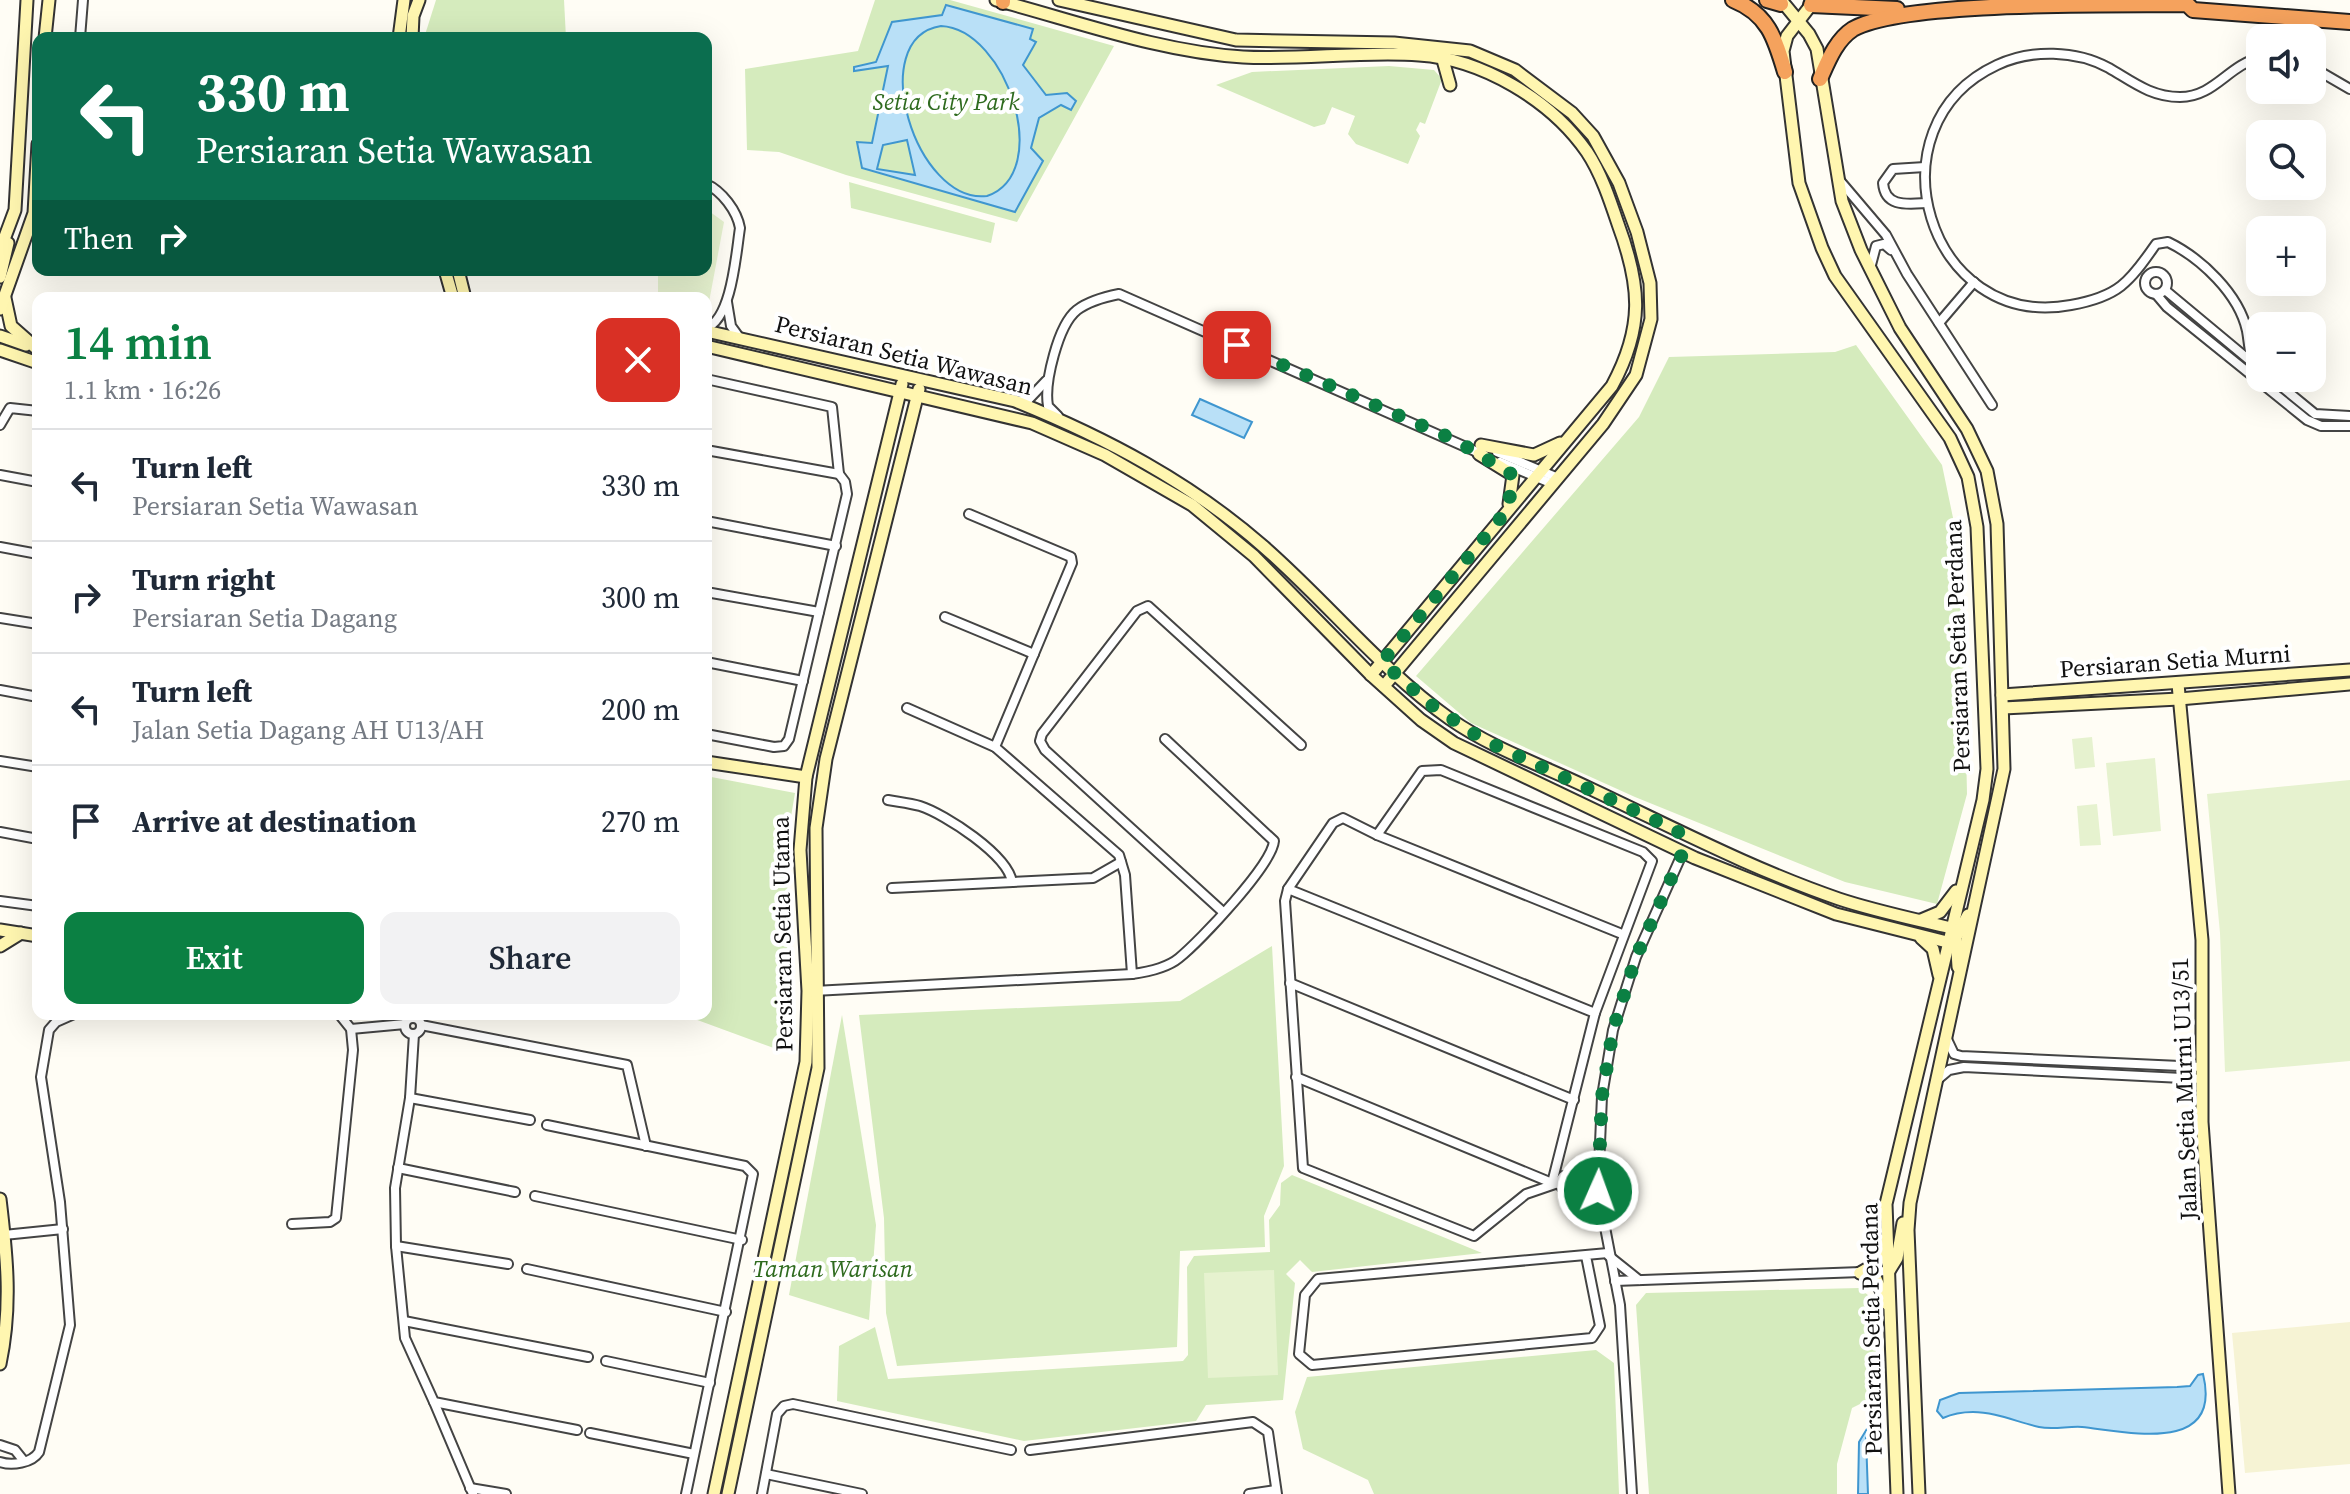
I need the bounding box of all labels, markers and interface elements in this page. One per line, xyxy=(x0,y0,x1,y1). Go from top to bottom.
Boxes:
map controls xyxy=(2246,24,2326,392)
button: sound xyxy=(2246,24,2326,104)
text: 330 m xyxy=(196,53,350,130)
icon: left xyxy=(64,64,168,168)
park label: Setia City Park xyxy=(872,85,1020,118)
button: search xyxy=(2246,120,2326,200)
text: Persiaran Setia Wawasan xyxy=(196,126,593,175)
icon: right xyxy=(150,216,194,260)
button: + xyxy=(2246,216,2326,296)
text: Then xyxy=(64,218,134,259)
street label: Persiaran Setia Wawasan xyxy=(772,307,1036,403)
text: 14 min xyxy=(64,309,212,375)
pin xyxy=(1203,311,1271,379)
button: − xyxy=(2246,312,2326,392)
button: close xyxy=(596,318,680,402)
icon: arrive xyxy=(1215,323,1259,367)
text: 1.1 km · 16:26 xyxy=(64,372,221,408)
text: Turn left xyxy=(132,447,252,488)
icon: left xyxy=(64,463,108,507)
text: 330 m xyxy=(601,465,680,506)
text: Persiaran Setia Wawasan xyxy=(132,488,419,524)
street label: Persiaran Setia Perdana xyxy=(1936,518,1978,773)
text: Turn right xyxy=(132,559,275,600)
icon: right xyxy=(64,575,108,619)
text: 300 m xyxy=(601,577,680,618)
text: Persiaran Setia Dagang xyxy=(132,600,397,636)
street label: Persiaran Setia Murni xyxy=(2058,636,2292,686)
text: Turn left xyxy=(132,671,252,712)
icon: left xyxy=(64,687,108,731)
text: 200 m xyxy=(601,689,680,730)
text: Jalan Setia Dagang AH U13/AH xyxy=(132,712,484,748)
icon: arrive xyxy=(64,799,108,843)
text: Arrive at destination xyxy=(132,801,417,842)
text: 270 m xyxy=(601,801,680,842)
street label: Persiaran Setia Utama xyxy=(763,815,801,1052)
button: Exit xyxy=(64,912,364,1004)
button: Share xyxy=(380,912,680,1004)
street label: Jalan Setia Murni U13/51 xyxy=(2163,957,2205,1222)
position arrow xyxy=(1556,1149,1640,1233)
street label: Persiaran Setia Perdana xyxy=(1852,1201,1890,1456)
park label: Taman Warisan xyxy=(753,1252,913,1285)

